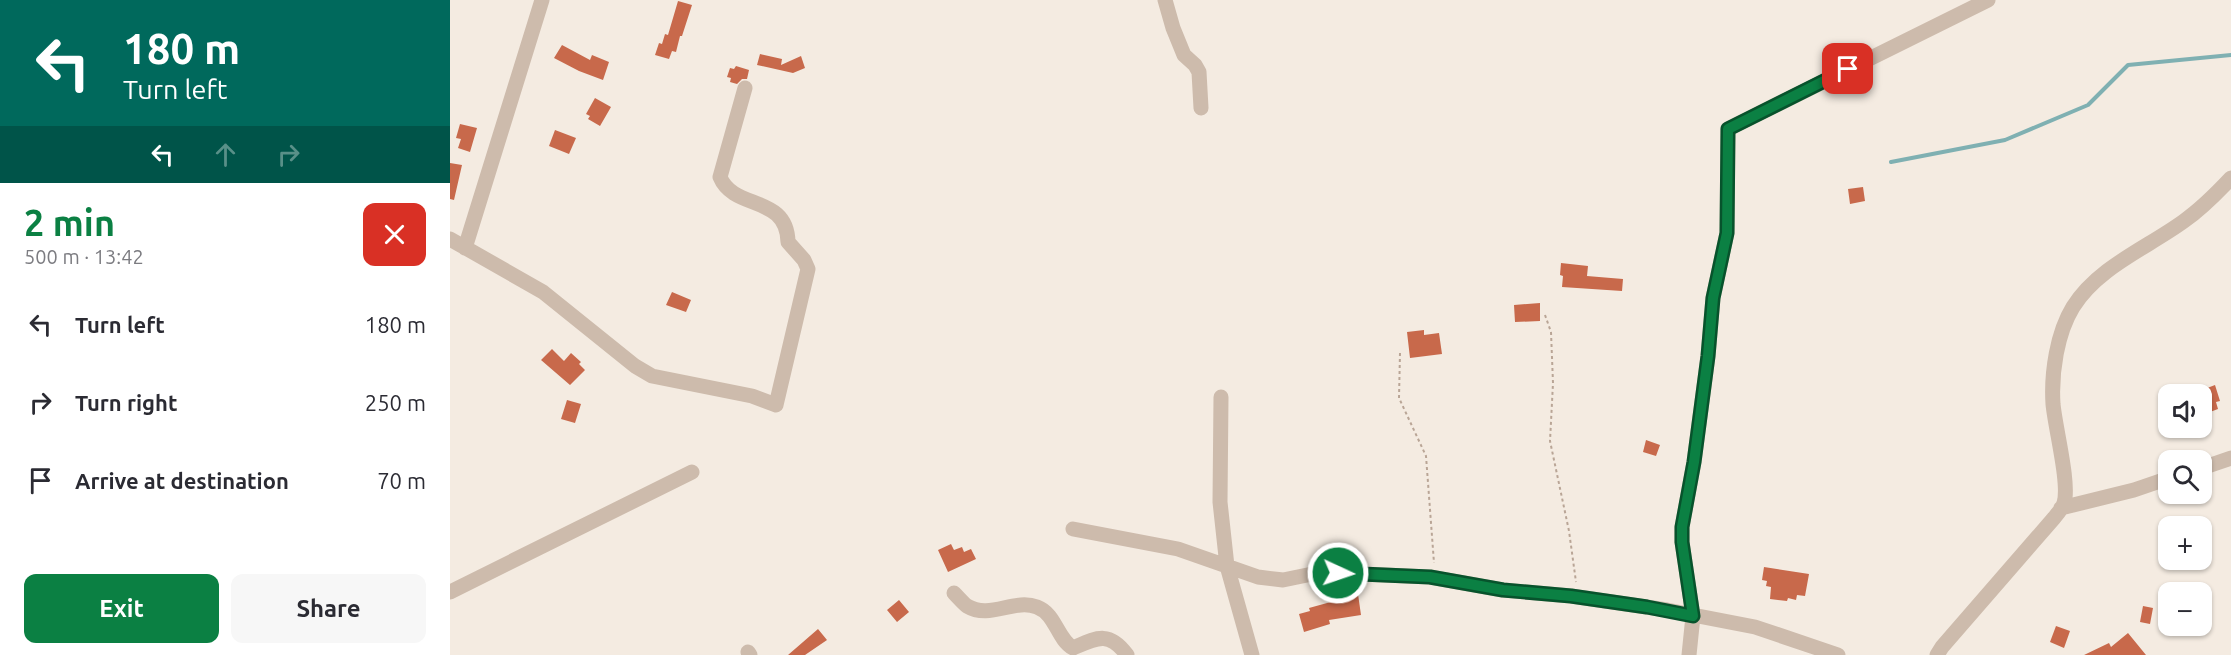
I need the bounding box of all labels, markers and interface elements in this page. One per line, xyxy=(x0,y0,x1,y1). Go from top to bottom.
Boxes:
icon: left xyxy=(24,24,102,102)
text: 180 m xyxy=(123,25,240,72)
pin xyxy=(1822,43,1873,94)
icon: arrive xyxy=(1831,52,1864,85)
text: Turn left xyxy=(123,74,227,104)
icon: left xyxy=(146,138,179,171)
icon: ahead xyxy=(209,138,242,171)
icon: right xyxy=(272,138,305,171)
text: 2 min xyxy=(24,202,115,243)
button: close xyxy=(363,203,426,266)
text: 500 m · 13:42 xyxy=(24,245,144,268)
icon: left xyxy=(24,308,57,341)
text: Turn left xyxy=(75,312,165,337)
text: 180 m xyxy=(365,312,426,337)
map controls xyxy=(2158,384,2212,636)
button: sound xyxy=(2158,384,2212,438)
icon: right xyxy=(24,386,57,419)
text: Turn right xyxy=(75,390,177,415)
text: 250 m xyxy=(365,390,426,415)
button: search xyxy=(2158,450,2212,504)
icon: arrive xyxy=(24,464,57,497)
text: Arrive at destination xyxy=(75,468,289,493)
text: 70 m xyxy=(377,468,426,493)
button: + xyxy=(2158,516,2212,570)
position arrow xyxy=(1306,541,1370,605)
button: Exit xyxy=(24,574,219,643)
button: Share xyxy=(231,574,426,643)
button: − xyxy=(2158,582,2212,636)

